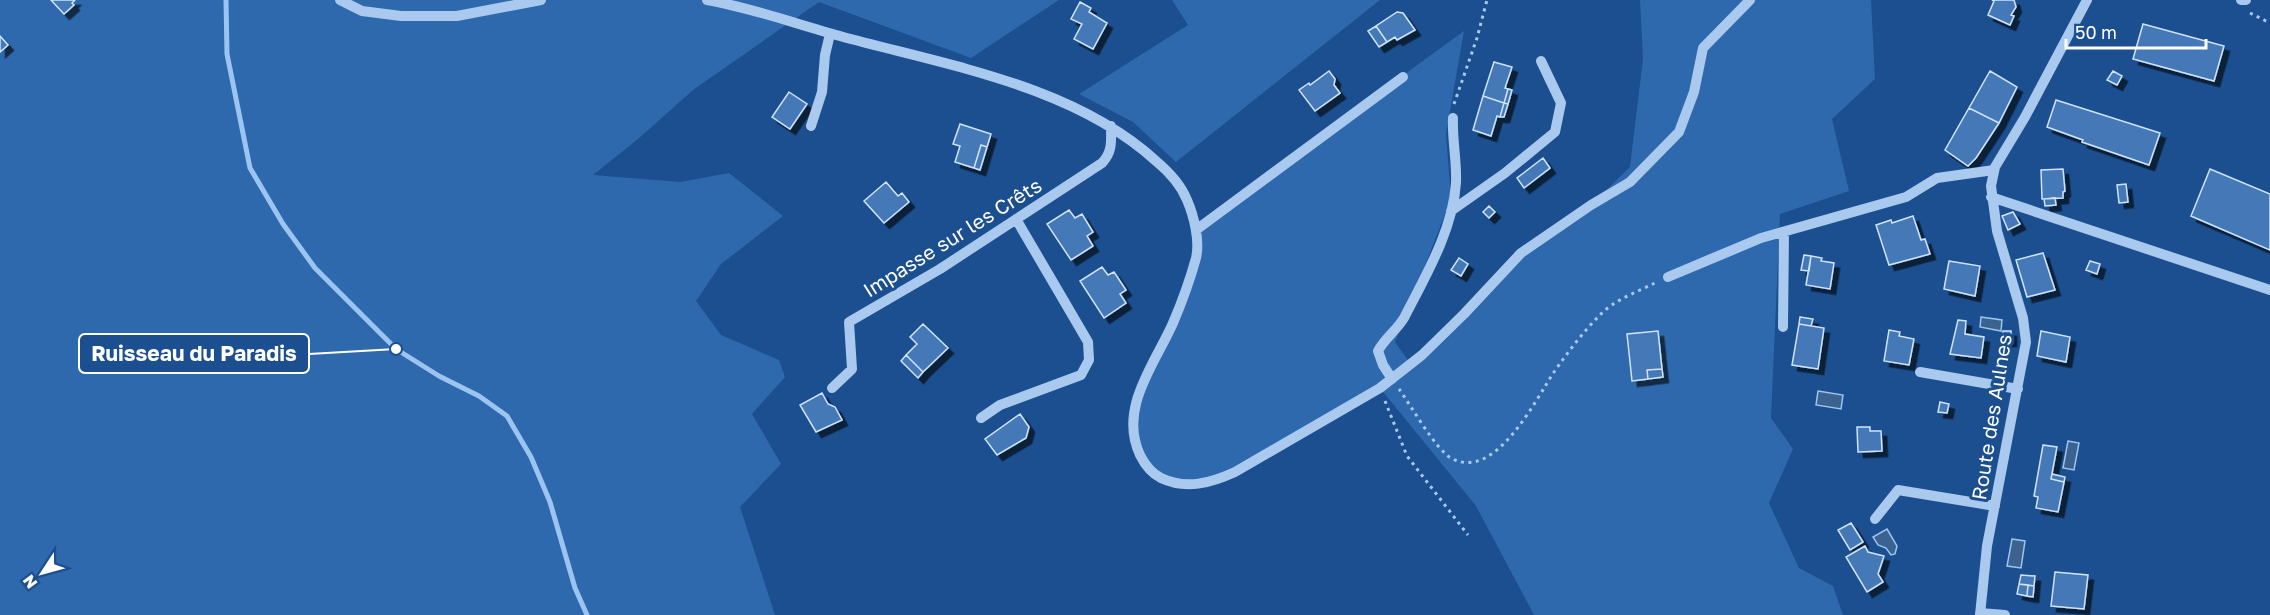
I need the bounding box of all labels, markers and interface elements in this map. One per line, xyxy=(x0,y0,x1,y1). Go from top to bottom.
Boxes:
scale bar xyxy=(2066,12,2206,50)
text: 50 m xyxy=(2075,21,2117,43)
street label: Impasse sur les Crêts xyxy=(858,172,1046,302)
street label: Route des Aulnes xyxy=(1966,332,2016,502)
callout: Ruisseau du Paradis xyxy=(79,334,309,373)
text: Ruisseau du Paradis xyxy=(91,340,297,366)
north arrow xyxy=(12,543,72,603)
text: N xyxy=(18,571,42,593)

